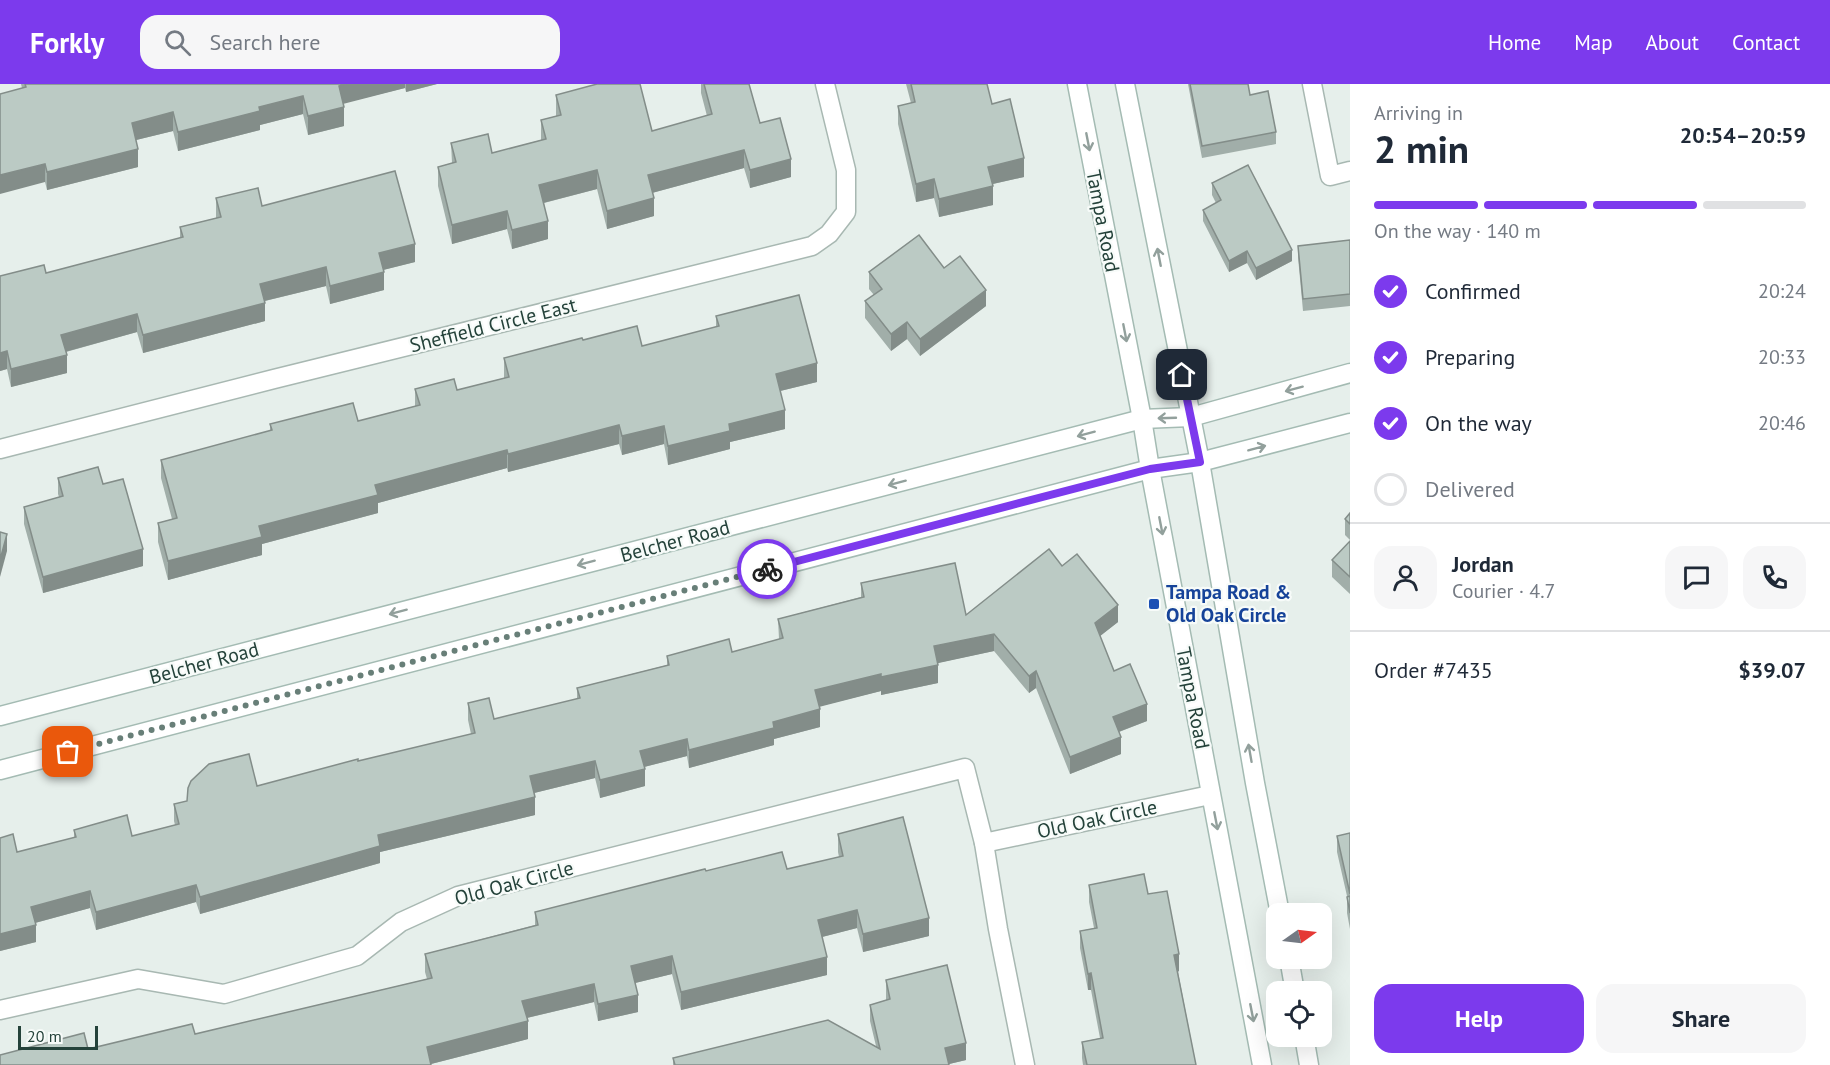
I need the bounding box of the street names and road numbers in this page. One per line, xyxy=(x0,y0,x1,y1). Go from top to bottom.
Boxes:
street label: Tampa Road xyxy=(1080,168,1126,274)
street label: Sheffield Circle East xyxy=(407,292,579,358)
street label: Belcher Road xyxy=(617,514,733,568)
street label: Belcher Road xyxy=(146,636,262,690)
street label: Tampa Road xyxy=(1170,645,1216,751)
street label: Old Oak Circle xyxy=(1035,794,1159,844)
street label: Old Oak Circle xyxy=(452,855,576,911)

